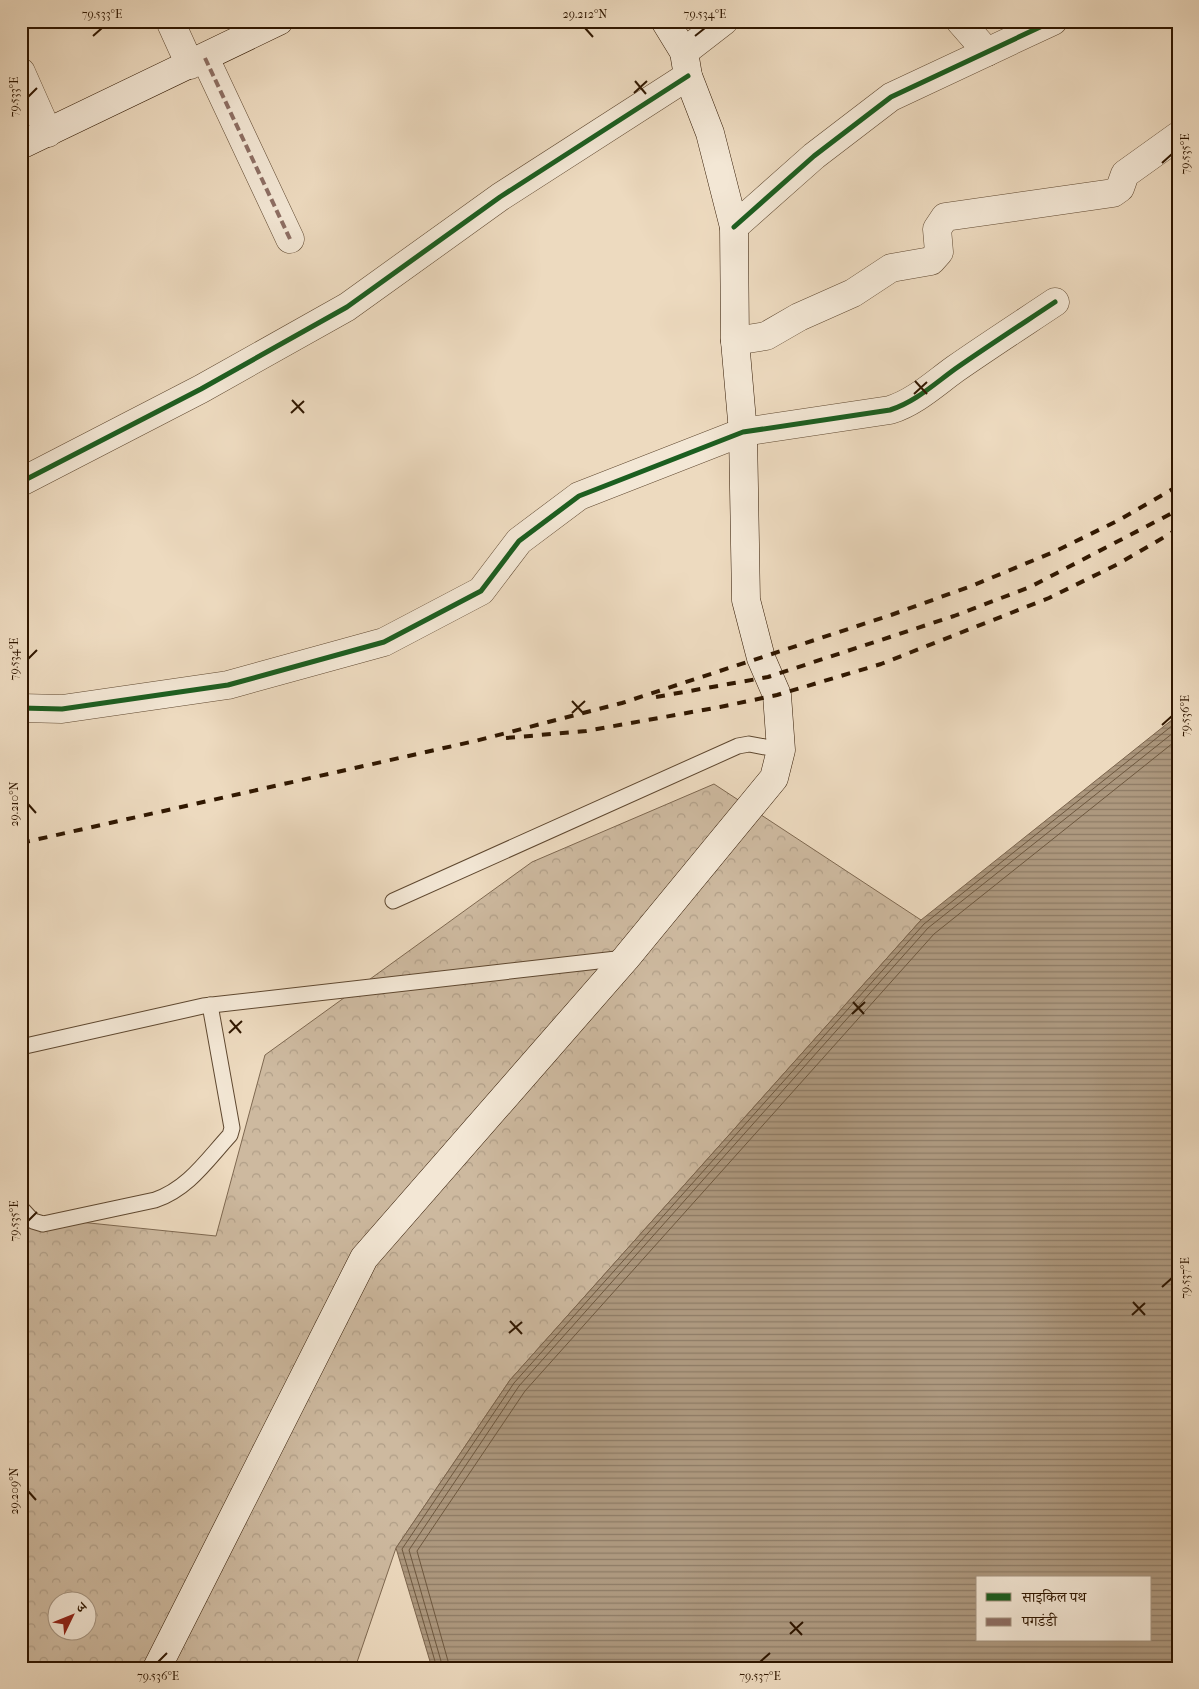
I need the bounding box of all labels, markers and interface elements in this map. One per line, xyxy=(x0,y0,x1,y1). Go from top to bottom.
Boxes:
text: 79.533°E xyxy=(82,7,122,21)
text: 29.212°N xyxy=(563,7,607,21)
text: 79.534°E xyxy=(684,7,726,21)
text: 79.533°E xyxy=(7,77,21,117)
text: 79.535°E xyxy=(1178,134,1192,174)
text: 79.534°E xyxy=(7,638,21,680)
text: 79.536°E xyxy=(1178,695,1192,737)
text: 29.210°N xyxy=(7,781,21,827)
text: 79.535°E xyxy=(7,1201,21,1241)
text: 79.537°E xyxy=(1178,1257,1192,1299)
text: 29.209°N xyxy=(7,1467,21,1515)
legend xyxy=(976,1576,1152,1642)
text: साइकिल पथ xyxy=(1021,1588,1087,1606)
north arrow xyxy=(48,1592,98,1642)
text: उ xyxy=(72,1598,90,1617)
text: पगडंडी xyxy=(1021,1612,1058,1630)
text: 79.536°E xyxy=(137,1669,179,1683)
text: 79.537°E xyxy=(739,1669,781,1683)

